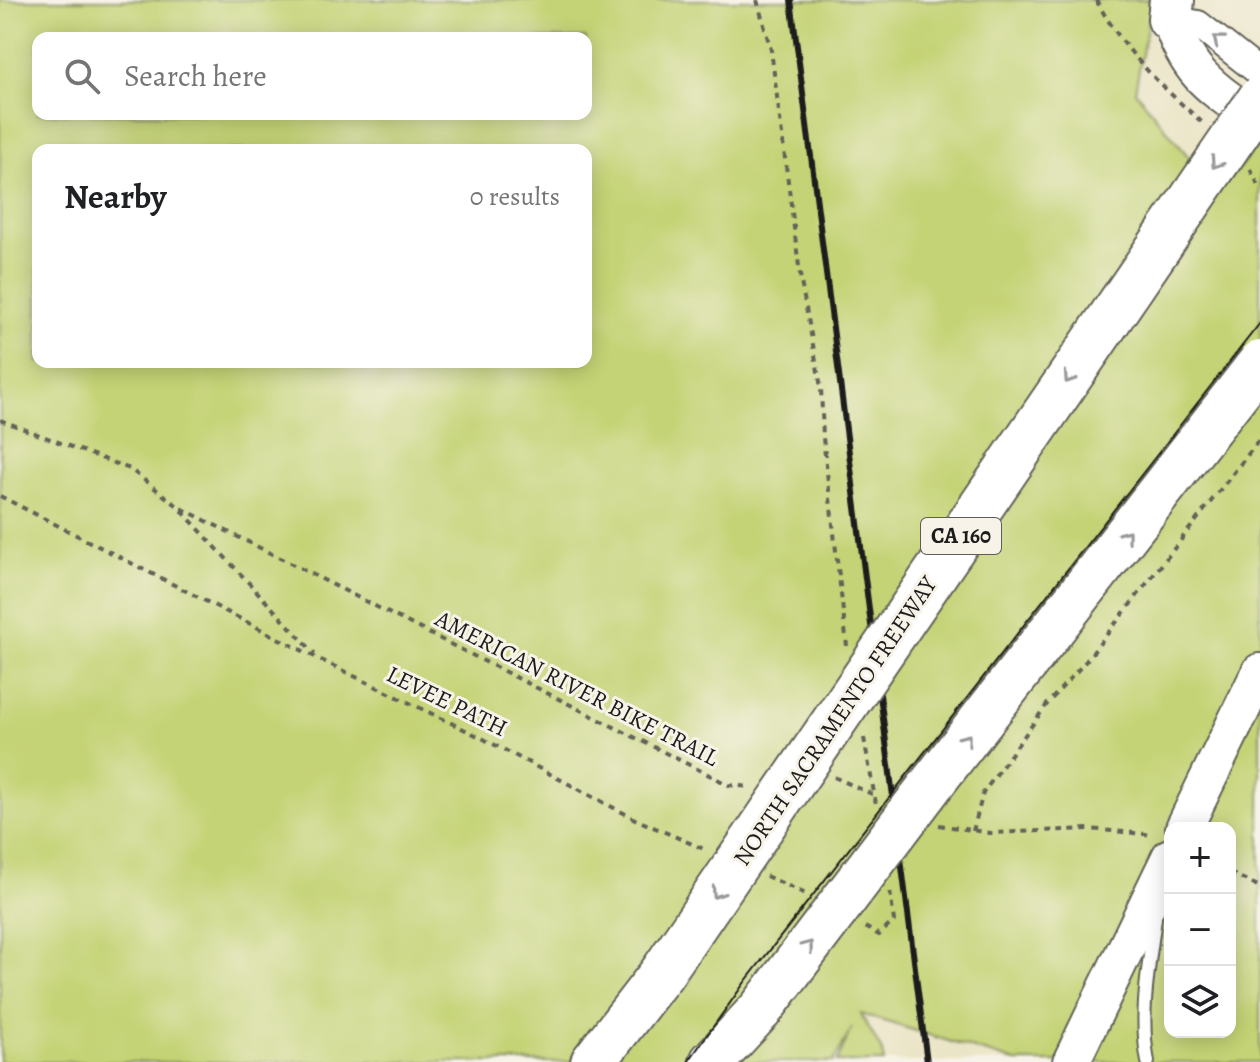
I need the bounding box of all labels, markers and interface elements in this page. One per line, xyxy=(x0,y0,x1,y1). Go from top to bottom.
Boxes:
search box xyxy=(32,32,592,120)
one-way arrow xyxy=(1212,35,1227,49)
icon: search xyxy=(60,54,104,98)
text: Search here xyxy=(124,56,267,96)
one-way arrow xyxy=(1211,155,1226,169)
text: Nearby xyxy=(64,173,167,220)
text: 0 results xyxy=(470,179,560,214)
one-way arrow xyxy=(1064,369,1079,383)
road number: CA 160 xyxy=(921,518,1001,554)
one-way arrow xyxy=(1116,530,1131,544)
street label: NORTH SACRAMENTO FREEWAY xyxy=(726,569,945,872)
street label: AMERICAN RIVER BIKE TRAIL xyxy=(429,602,725,774)
street label: LEVEE PATH xyxy=(381,658,513,744)
one-way arrow xyxy=(956,733,970,748)
map controls xyxy=(1164,822,1236,1038)
button: + xyxy=(1164,822,1236,894)
one-way arrow xyxy=(712,885,727,899)
button: − xyxy=(1164,894,1236,966)
one-way arrow xyxy=(799,941,813,955)
button: layers xyxy=(1164,966,1236,1038)

